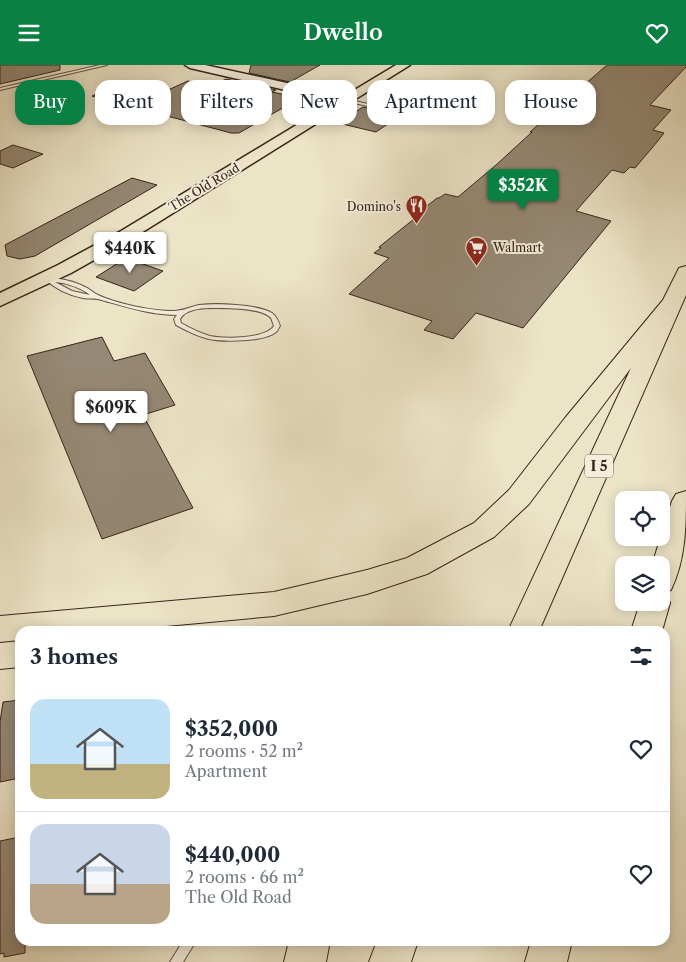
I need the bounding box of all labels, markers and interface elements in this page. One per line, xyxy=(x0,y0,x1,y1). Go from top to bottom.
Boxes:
icon: menu xyxy=(15,19,43,47)
text: Dwello xyxy=(303,19,383,46)
icon: heart xyxy=(643,19,671,47)
chip: Buy xyxy=(15,80,85,125)
chip: Rent xyxy=(95,80,171,125)
chip: Filters xyxy=(181,80,272,125)
chip: New xyxy=(282,80,357,125)
chip: Apartment xyxy=(367,80,495,125)
chip: House xyxy=(505,80,596,125)
street label: The Old Road xyxy=(166,160,243,214)
pin: $352K xyxy=(488,169,558,211)
text: $352K xyxy=(498,175,548,195)
restaurant icon: Domino's xyxy=(405,194,429,225)
place label: Domino's xyxy=(347,199,401,214)
pin: $440K xyxy=(95,231,165,274)
supermarket icon: Walmart xyxy=(465,235,489,266)
text: $440K xyxy=(105,238,155,258)
place label: Walmart xyxy=(492,240,543,255)
pin: $609K xyxy=(76,391,146,433)
text: $609K xyxy=(85,397,137,417)
road number: I 5 xyxy=(585,455,613,477)
map controls xyxy=(615,491,670,611)
button: locate xyxy=(615,491,670,546)
button: layers xyxy=(615,556,670,611)
icon: filters xyxy=(627,642,655,670)
text: 3 homes xyxy=(30,644,118,669)
text: $352,000 xyxy=(185,716,278,741)
icon: home xyxy=(70,719,130,779)
icon: heart xyxy=(627,735,655,763)
text: 2 rooms · 52 m² xyxy=(185,741,303,761)
text: Apartment xyxy=(185,761,267,781)
text: $440,000 xyxy=(185,842,280,867)
icon: home xyxy=(70,844,130,904)
icon: heart xyxy=(627,860,655,888)
text: 2 rooms · 66 m² xyxy=(185,867,304,887)
text: The Old Road xyxy=(185,887,292,907)

